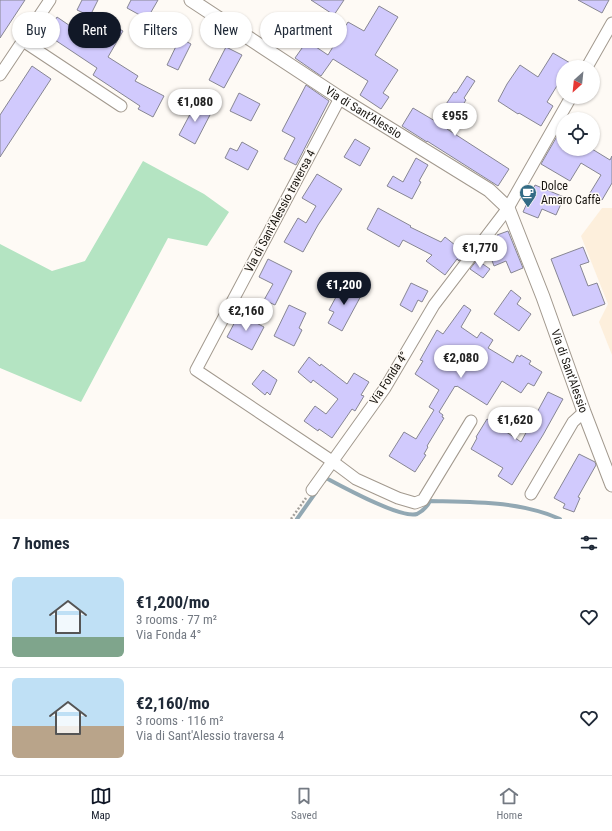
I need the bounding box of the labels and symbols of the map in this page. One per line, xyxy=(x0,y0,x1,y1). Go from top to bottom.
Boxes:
north arrow xyxy=(556,60,600,104)
street label: Via di Sant'Alessio xyxy=(323,83,404,141)
pin: €1,080 xyxy=(162,89,228,123)
pin: €955 xyxy=(431,103,479,137)
street label: Via di Sant'Alessio traversa 4 xyxy=(242,147,318,275)
place label: Dolce Amaro Caffè xyxy=(541,179,601,207)
cafe icon: Dolce Amaro Caffè xyxy=(518,183,538,208)
pin: €1,770 xyxy=(447,235,513,269)
pin: €1,200 xyxy=(311,272,377,306)
pin: €2,160 xyxy=(213,298,279,332)
street label: Via di Sant'Alessio xyxy=(548,328,591,415)
pin: €2,080 xyxy=(428,345,494,379)
street label: Via Fonda 4° xyxy=(367,349,411,407)
pin: €1,620 xyxy=(482,407,548,441)

